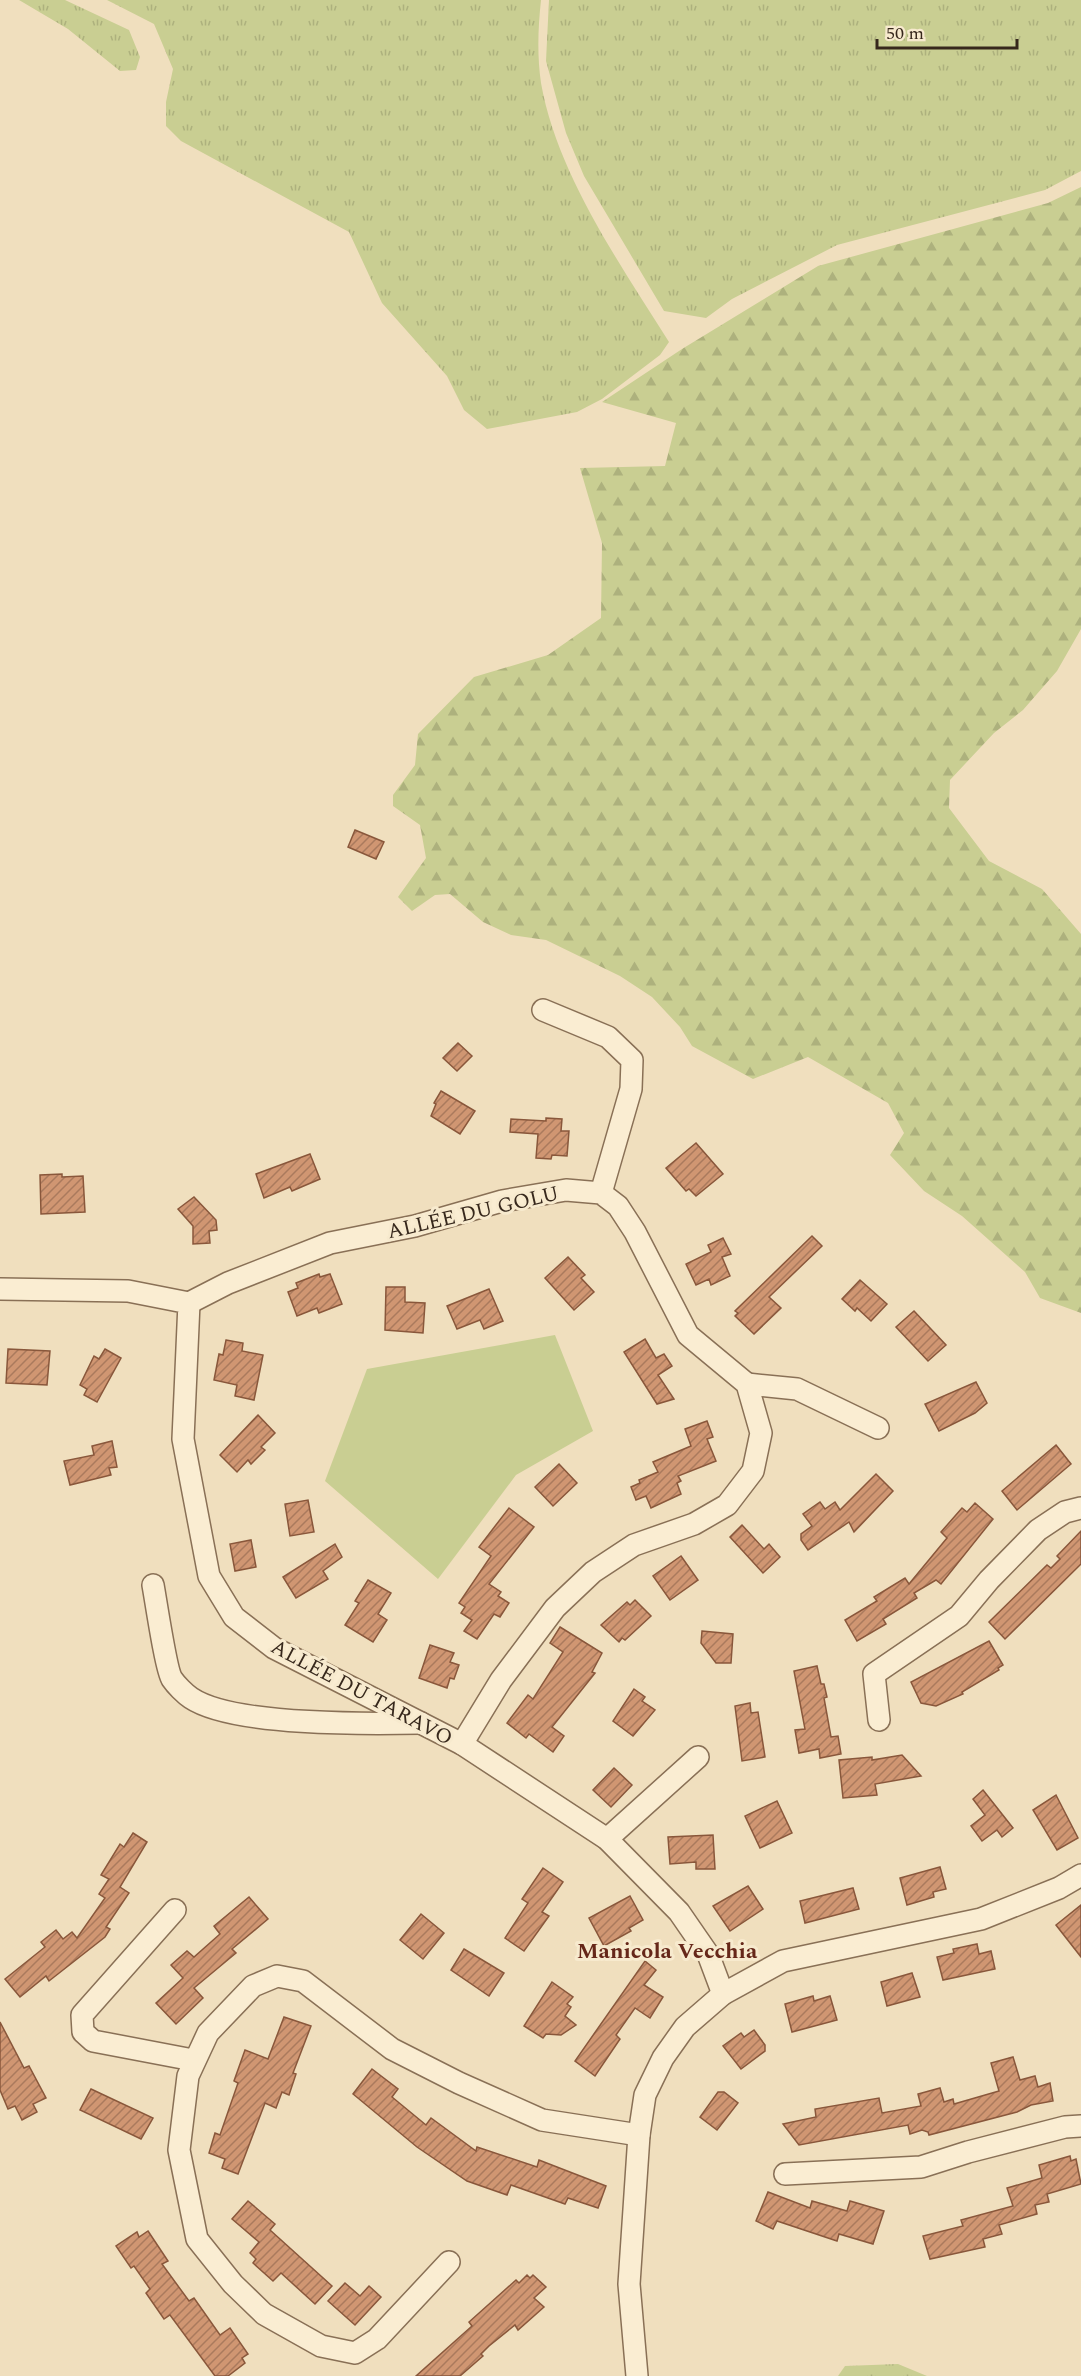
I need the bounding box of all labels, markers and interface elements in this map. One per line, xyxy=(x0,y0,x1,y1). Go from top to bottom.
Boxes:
scale bar xyxy=(877,12,1016,50)
text: 50 m xyxy=(886,20,924,47)
street label: ALLÉE DU GOLU xyxy=(384,1178,562,1248)
street label: ALLÉE DU TARAVO xyxy=(265,1631,458,1754)
district label: Manicola Vecchia xyxy=(577,1935,758,1968)

